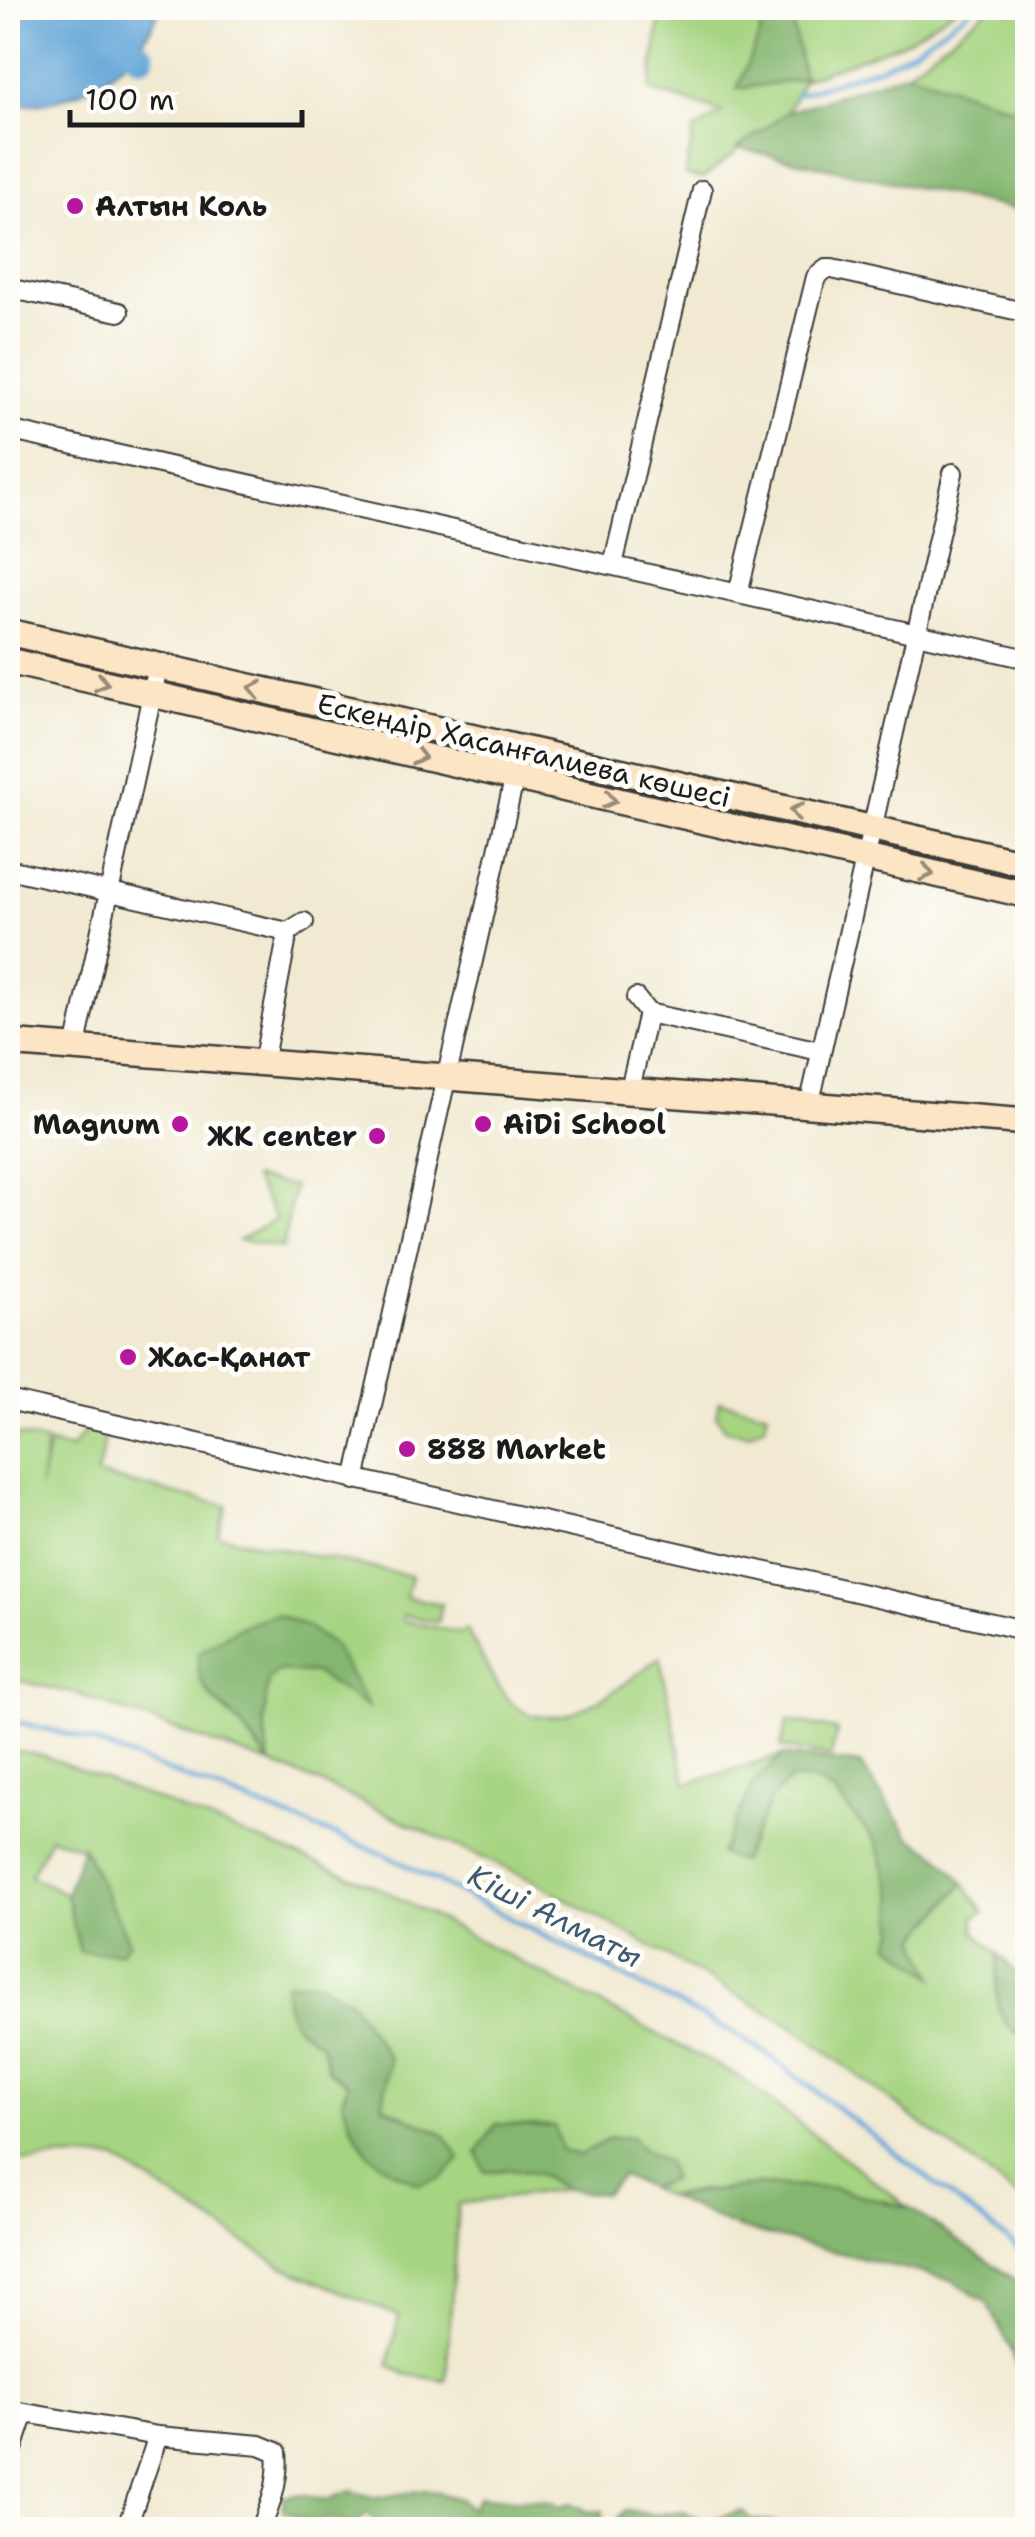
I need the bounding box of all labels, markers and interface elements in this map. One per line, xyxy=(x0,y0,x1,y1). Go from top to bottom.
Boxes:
scale bar xyxy=(70,65,302,127)
text: 100 m xyxy=(85,79,175,120)
place label: Алтын Коль xyxy=(95,187,267,225)
marker: Алтын Коль xyxy=(64,195,86,217)
one-way arrow xyxy=(93,671,110,692)
one-way arrow xyxy=(247,680,264,701)
street label: Ескендір Хасанғалиева көшесі xyxy=(314,684,734,816)
one-way arrow xyxy=(410,745,427,766)
one-way arrow xyxy=(601,788,618,809)
one-way arrow xyxy=(788,802,805,823)
one-way arrow xyxy=(918,861,935,882)
place label: Magnum xyxy=(33,1105,160,1143)
place label: AiDi School xyxy=(503,1105,666,1143)
marker: Magnum xyxy=(169,1113,191,1135)
marker: AiDi School xyxy=(472,1113,494,1135)
place label: ЖК center xyxy=(207,1117,357,1155)
marker: ЖК center xyxy=(366,1125,388,1147)
place label: Жас-Қанат xyxy=(148,1338,311,1376)
marker: Жас-Қанат xyxy=(117,1346,139,1368)
place label: 888 Market xyxy=(427,1430,606,1468)
marker: 888 Market xyxy=(396,1438,418,1460)
water label: Кіші Алматы xyxy=(461,1855,649,1977)

